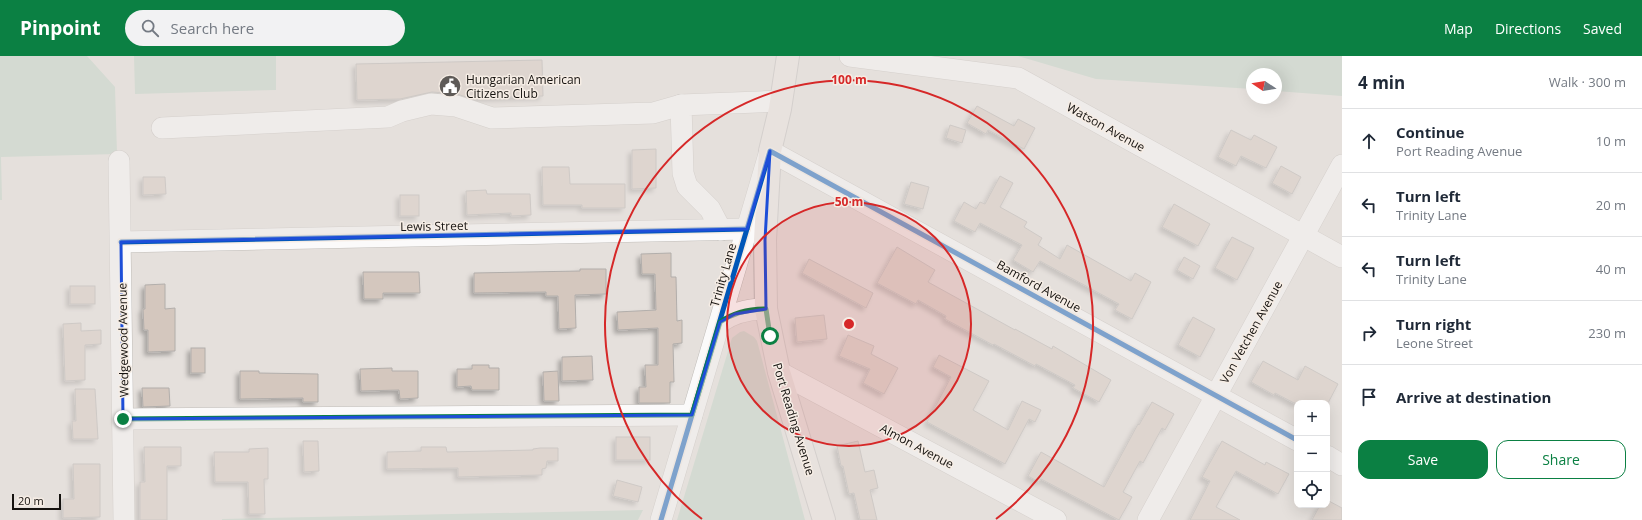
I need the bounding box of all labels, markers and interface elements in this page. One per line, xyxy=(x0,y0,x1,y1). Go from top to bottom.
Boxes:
search box xyxy=(125,10,405,46)
text: Pinpoint xyxy=(20,15,101,41)
icon: search xyxy=(139,17,161,39)
text: Search here xyxy=(171,18,254,38)
text: Map xyxy=(1444,19,1473,38)
text: Directions xyxy=(1495,19,1561,38)
text: Saved xyxy=(1583,19,1622,38)
north arrow xyxy=(1246,68,1282,104)
place label: Hungarian American Citizens Club xyxy=(466,71,581,102)
text: 100 m xyxy=(831,71,867,88)
text: 4 min xyxy=(1358,71,1405,94)
public building icon: Hungarian American Citizens Club xyxy=(437,73,463,99)
text: Walk · 300 m xyxy=(1549,73,1626,91)
street label: Watson Avenue xyxy=(1064,98,1148,156)
text: Continue xyxy=(1396,122,1464,142)
icon: ahead xyxy=(1358,130,1380,152)
text: 10 m xyxy=(1596,132,1626,150)
text: Port Reading Avenue xyxy=(1396,142,1522,160)
text: Turn left xyxy=(1396,186,1461,206)
text: 50 m xyxy=(835,193,863,210)
icon: left xyxy=(1358,194,1380,216)
text: 20 m xyxy=(1596,196,1626,214)
text: Trinity Lane xyxy=(1396,206,1467,224)
street label: Lewis Street xyxy=(400,217,468,235)
street label: Trinity Lane xyxy=(706,241,740,309)
text: Turn left xyxy=(1396,250,1461,270)
street label: Bamford Avenue xyxy=(994,256,1084,316)
icon: left xyxy=(1358,258,1380,280)
text: 40 m xyxy=(1596,260,1626,278)
text: Trinity Lane xyxy=(1396,270,1467,288)
street label: Von Vetchen Avenue xyxy=(1216,277,1286,386)
street label: Wedgewood Avenue xyxy=(113,282,132,397)
text: Turn right xyxy=(1396,314,1471,334)
centre of rings xyxy=(842,317,856,331)
icon: right xyxy=(1358,322,1380,344)
text: 230 m xyxy=(1588,324,1626,342)
route start xyxy=(761,327,779,345)
text: Leone Street xyxy=(1396,334,1473,352)
street label: Port Reading Avenue xyxy=(769,361,819,478)
icon: arrive xyxy=(1358,386,1380,408)
text: Arrive at destination xyxy=(1396,387,1551,407)
map controls xyxy=(1294,400,1330,508)
button: + xyxy=(1294,400,1330,436)
route end xyxy=(114,410,132,428)
street label: Almon Avenue xyxy=(877,419,957,473)
button: − xyxy=(1294,436,1330,472)
button: Save xyxy=(1358,440,1488,479)
button: Share xyxy=(1496,440,1626,479)
button: locate xyxy=(1294,472,1330,508)
scale bar xyxy=(12,492,61,511)
text: 20 m xyxy=(18,493,44,508)

